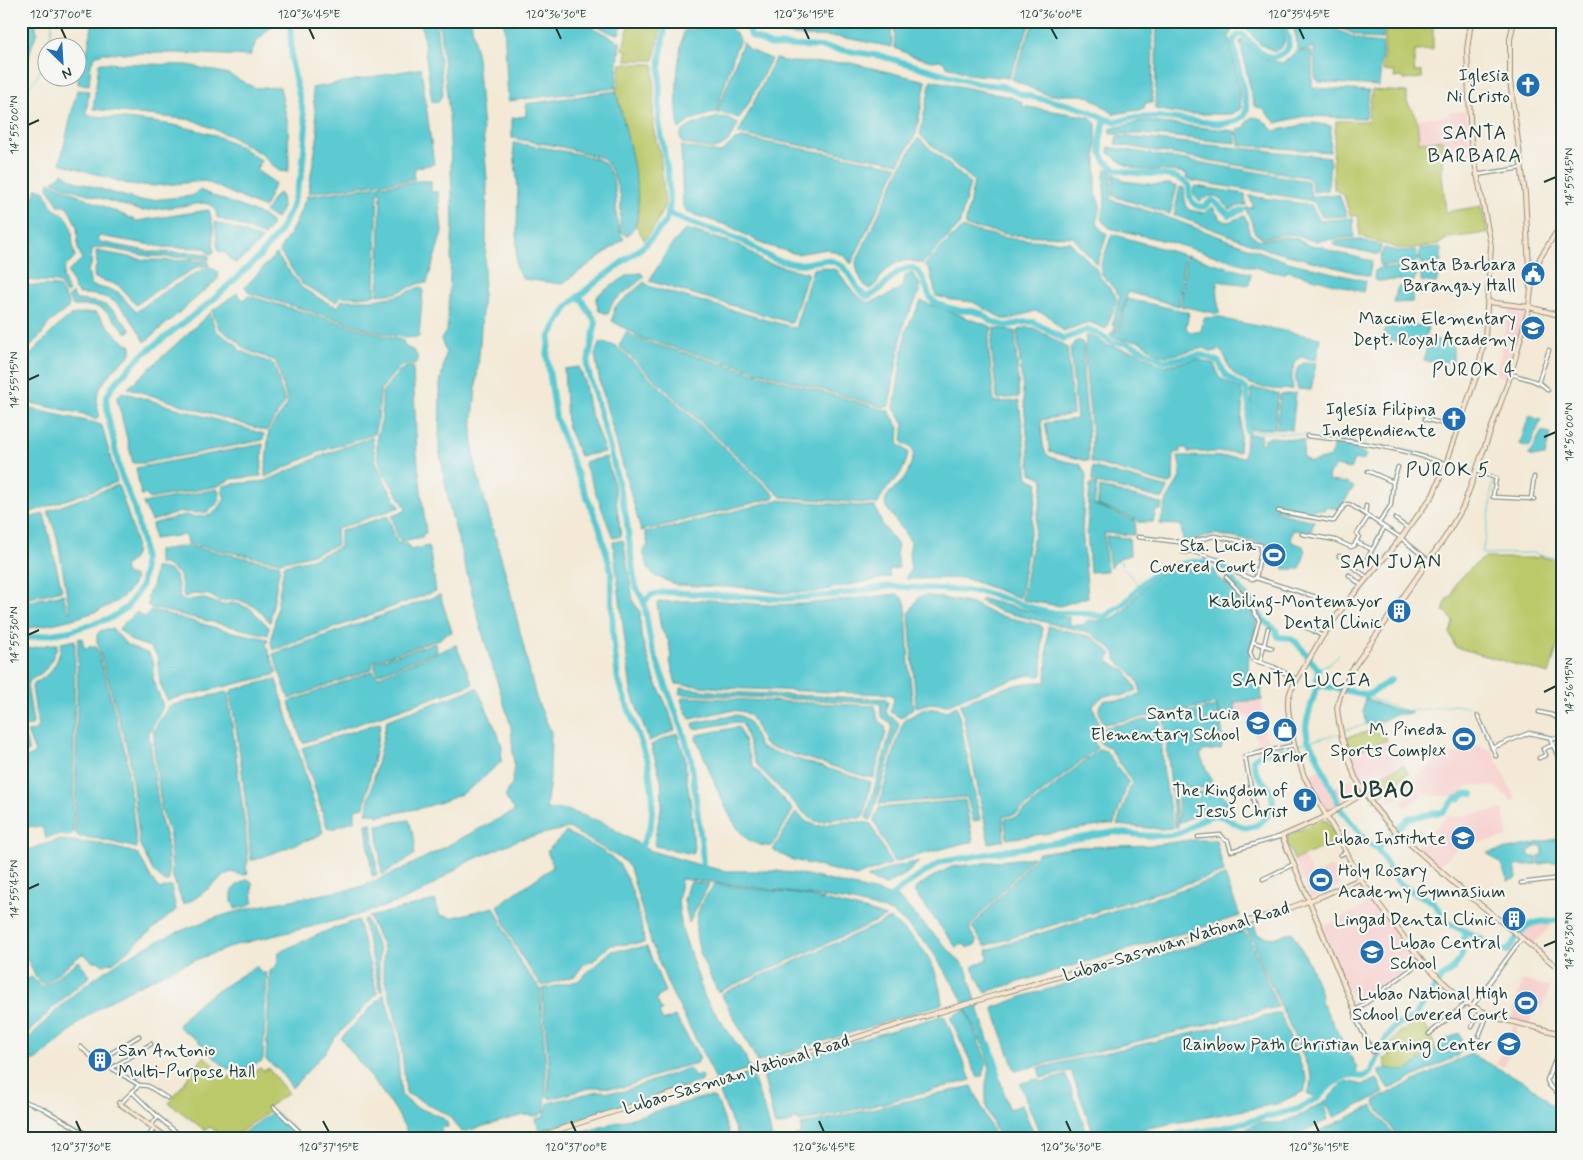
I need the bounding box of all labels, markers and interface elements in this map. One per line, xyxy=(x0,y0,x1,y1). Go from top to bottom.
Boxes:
text: 120°37'00"E xyxy=(30,7,92,23)
text: 120°36'45"E xyxy=(278,7,340,23)
text: 120°36'30"E xyxy=(525,7,587,23)
text: 120°36'15"E xyxy=(774,7,834,23)
text: 120°36'00"E xyxy=(1020,7,1082,23)
text: 120°35'45"E xyxy=(1268,7,1330,23)
north arrow xyxy=(38,38,88,88)
text: N xyxy=(59,63,75,83)
place label: Iglesia Ni Cristo xyxy=(1446,64,1510,109)
church icon: Iglesia Ni Cristo xyxy=(1515,72,1541,98)
text: 14°55'00"N xyxy=(7,96,23,154)
district label: SANTA BARBARA xyxy=(1428,120,1522,170)
text: 14°55'45"N xyxy=(1562,148,1578,206)
place label: Santa Barbara Barangay Hall xyxy=(1400,253,1516,298)
public building icon: Santa Barbara Barangay Hall xyxy=(1520,261,1546,287)
place label: Maccim Elementary Dept. Royal Academy xyxy=(1353,307,1516,352)
school or university icon: Maccim Elementary Dept. Royal Academy xyxy=(1520,315,1546,341)
text: 14°55'15"N xyxy=(7,352,23,408)
district label: PUROK 4 xyxy=(1432,358,1516,383)
place label: Iglesia Filipina Independiente xyxy=(1322,398,1436,443)
text: 14°56'00"N xyxy=(1562,402,1578,462)
church icon: Iglesia Filipina Independiente xyxy=(1441,406,1467,432)
district label: PUROK 5 xyxy=(1406,458,1490,483)
place label: Sta. Lucia Covered Court xyxy=(1149,534,1256,579)
sports icon: Sta. Lucia Covered Court xyxy=(1261,542,1287,568)
district label: SAN JUAN xyxy=(1340,549,1442,576)
place label: Kabiling-Montemayor Dental Clinic xyxy=(1209,590,1383,635)
building icon: Kabiling-Montemayor Dental Clinic xyxy=(1386,598,1412,624)
text: 14°55'30"N xyxy=(7,606,23,664)
text: 14°56'15"N xyxy=(1562,657,1578,715)
district label: SANTA LUCIA xyxy=(1232,667,1372,694)
place label: Santa Lucia Elementary School xyxy=(1090,702,1240,747)
school or university icon: Santa Lucia Elementary School xyxy=(1245,710,1271,736)
shop icon: Parlor xyxy=(1272,717,1298,743)
place label: M. Pineda Sports Complex xyxy=(1330,718,1446,763)
sports icon: M. Pineda Sports Complex xyxy=(1451,726,1477,752)
place label: Parlor xyxy=(1262,745,1308,769)
district label: LUBAO xyxy=(1339,777,1415,805)
place label: The Kingdom of Jesus Christ xyxy=(1173,779,1289,824)
church icon: The Kingdom of Jesus Christ xyxy=(1292,787,1318,813)
school or university icon: Lubao Institute xyxy=(1450,825,1476,851)
place label: Lubao Institute xyxy=(1324,827,1446,851)
place label: Holy Rosary Academy Gymnasium xyxy=(1338,859,1506,904)
text: 14°55'45"N xyxy=(7,860,23,918)
sports icon: Holy Rosary Academy Gymnasium xyxy=(1308,867,1334,893)
street label: Lubao-Sasmuan National Road xyxy=(1060,896,1293,988)
building icon: Lingad Dental Clinic xyxy=(1501,906,1527,932)
place label: Lingad Dental Clinic xyxy=(1334,908,1496,933)
text: 14°56'30"N xyxy=(1562,912,1578,970)
place label: Lubao Central School xyxy=(1390,931,1501,976)
school or university icon: Lubao Central School xyxy=(1359,939,1385,965)
place label: Lubao National High School Covered Court xyxy=(1352,982,1508,1027)
sports icon: Lubao National High School Covered Court xyxy=(1513,990,1539,1016)
street label: Lubao-Sasmuan National Road xyxy=(620,1029,853,1121)
school or university icon: Rainbow Path Christian Learning Center xyxy=(1496,1031,1522,1057)
place label: Rainbow Path Christian Learning Center xyxy=(1182,1033,1492,1058)
place label: San Antonio Multi-Purpose Hall xyxy=(118,1039,256,1084)
building icon: San Antonio Multi-Purpose Hall xyxy=(87,1047,113,1073)
text: 120°37'30"E xyxy=(51,1140,111,1156)
text: 120°37'15"E xyxy=(299,1140,359,1156)
text: 120°37'00"E xyxy=(545,1140,607,1156)
text: 120°36'45"E xyxy=(793,1140,855,1156)
text: 120°36'30"E xyxy=(1040,1140,1102,1156)
text: 120°36'15"E xyxy=(1289,1140,1349,1156)

